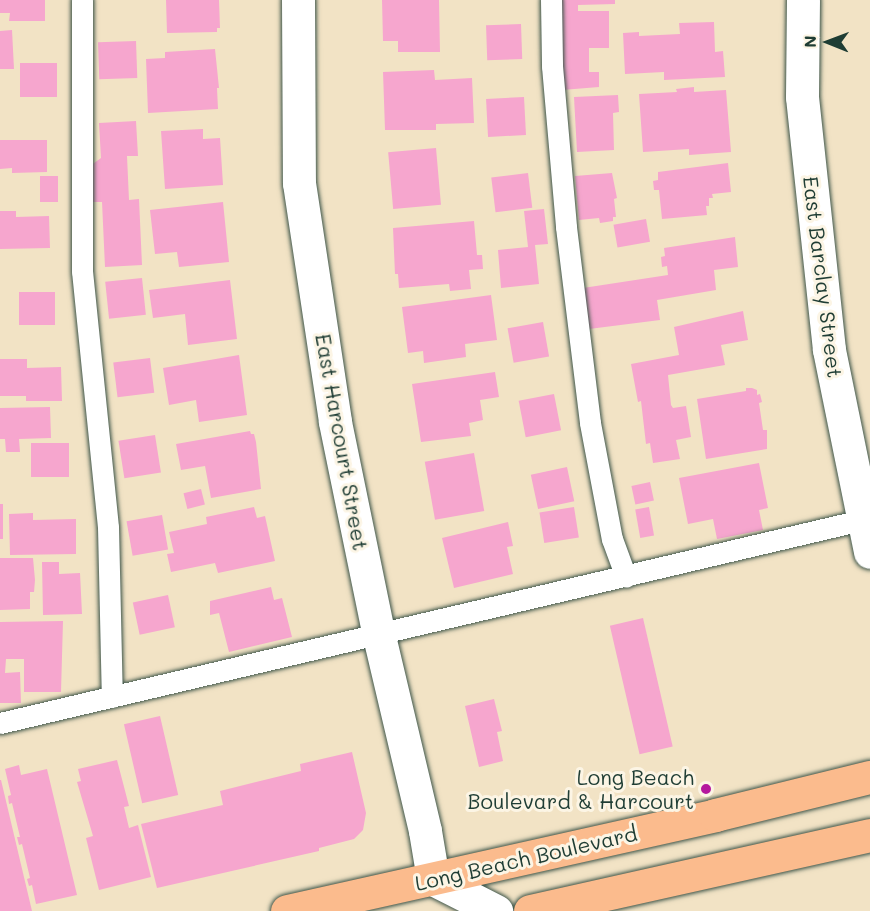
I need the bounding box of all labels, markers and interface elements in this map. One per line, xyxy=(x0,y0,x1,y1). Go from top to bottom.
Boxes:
north arrow xyxy=(798,12,858,72)
text: N xyxy=(799,35,820,48)
street label: East Barclay Street xyxy=(798,175,848,379)
street label: East Harcourt Street xyxy=(311,332,373,552)
place label: Long Beach Boulevard & Harcourt xyxy=(467,764,694,814)
marker: Long Beach Boulevard & Harcourt xyxy=(699,782,713,796)
street label: Long Beach Boulevard xyxy=(412,820,640,896)

